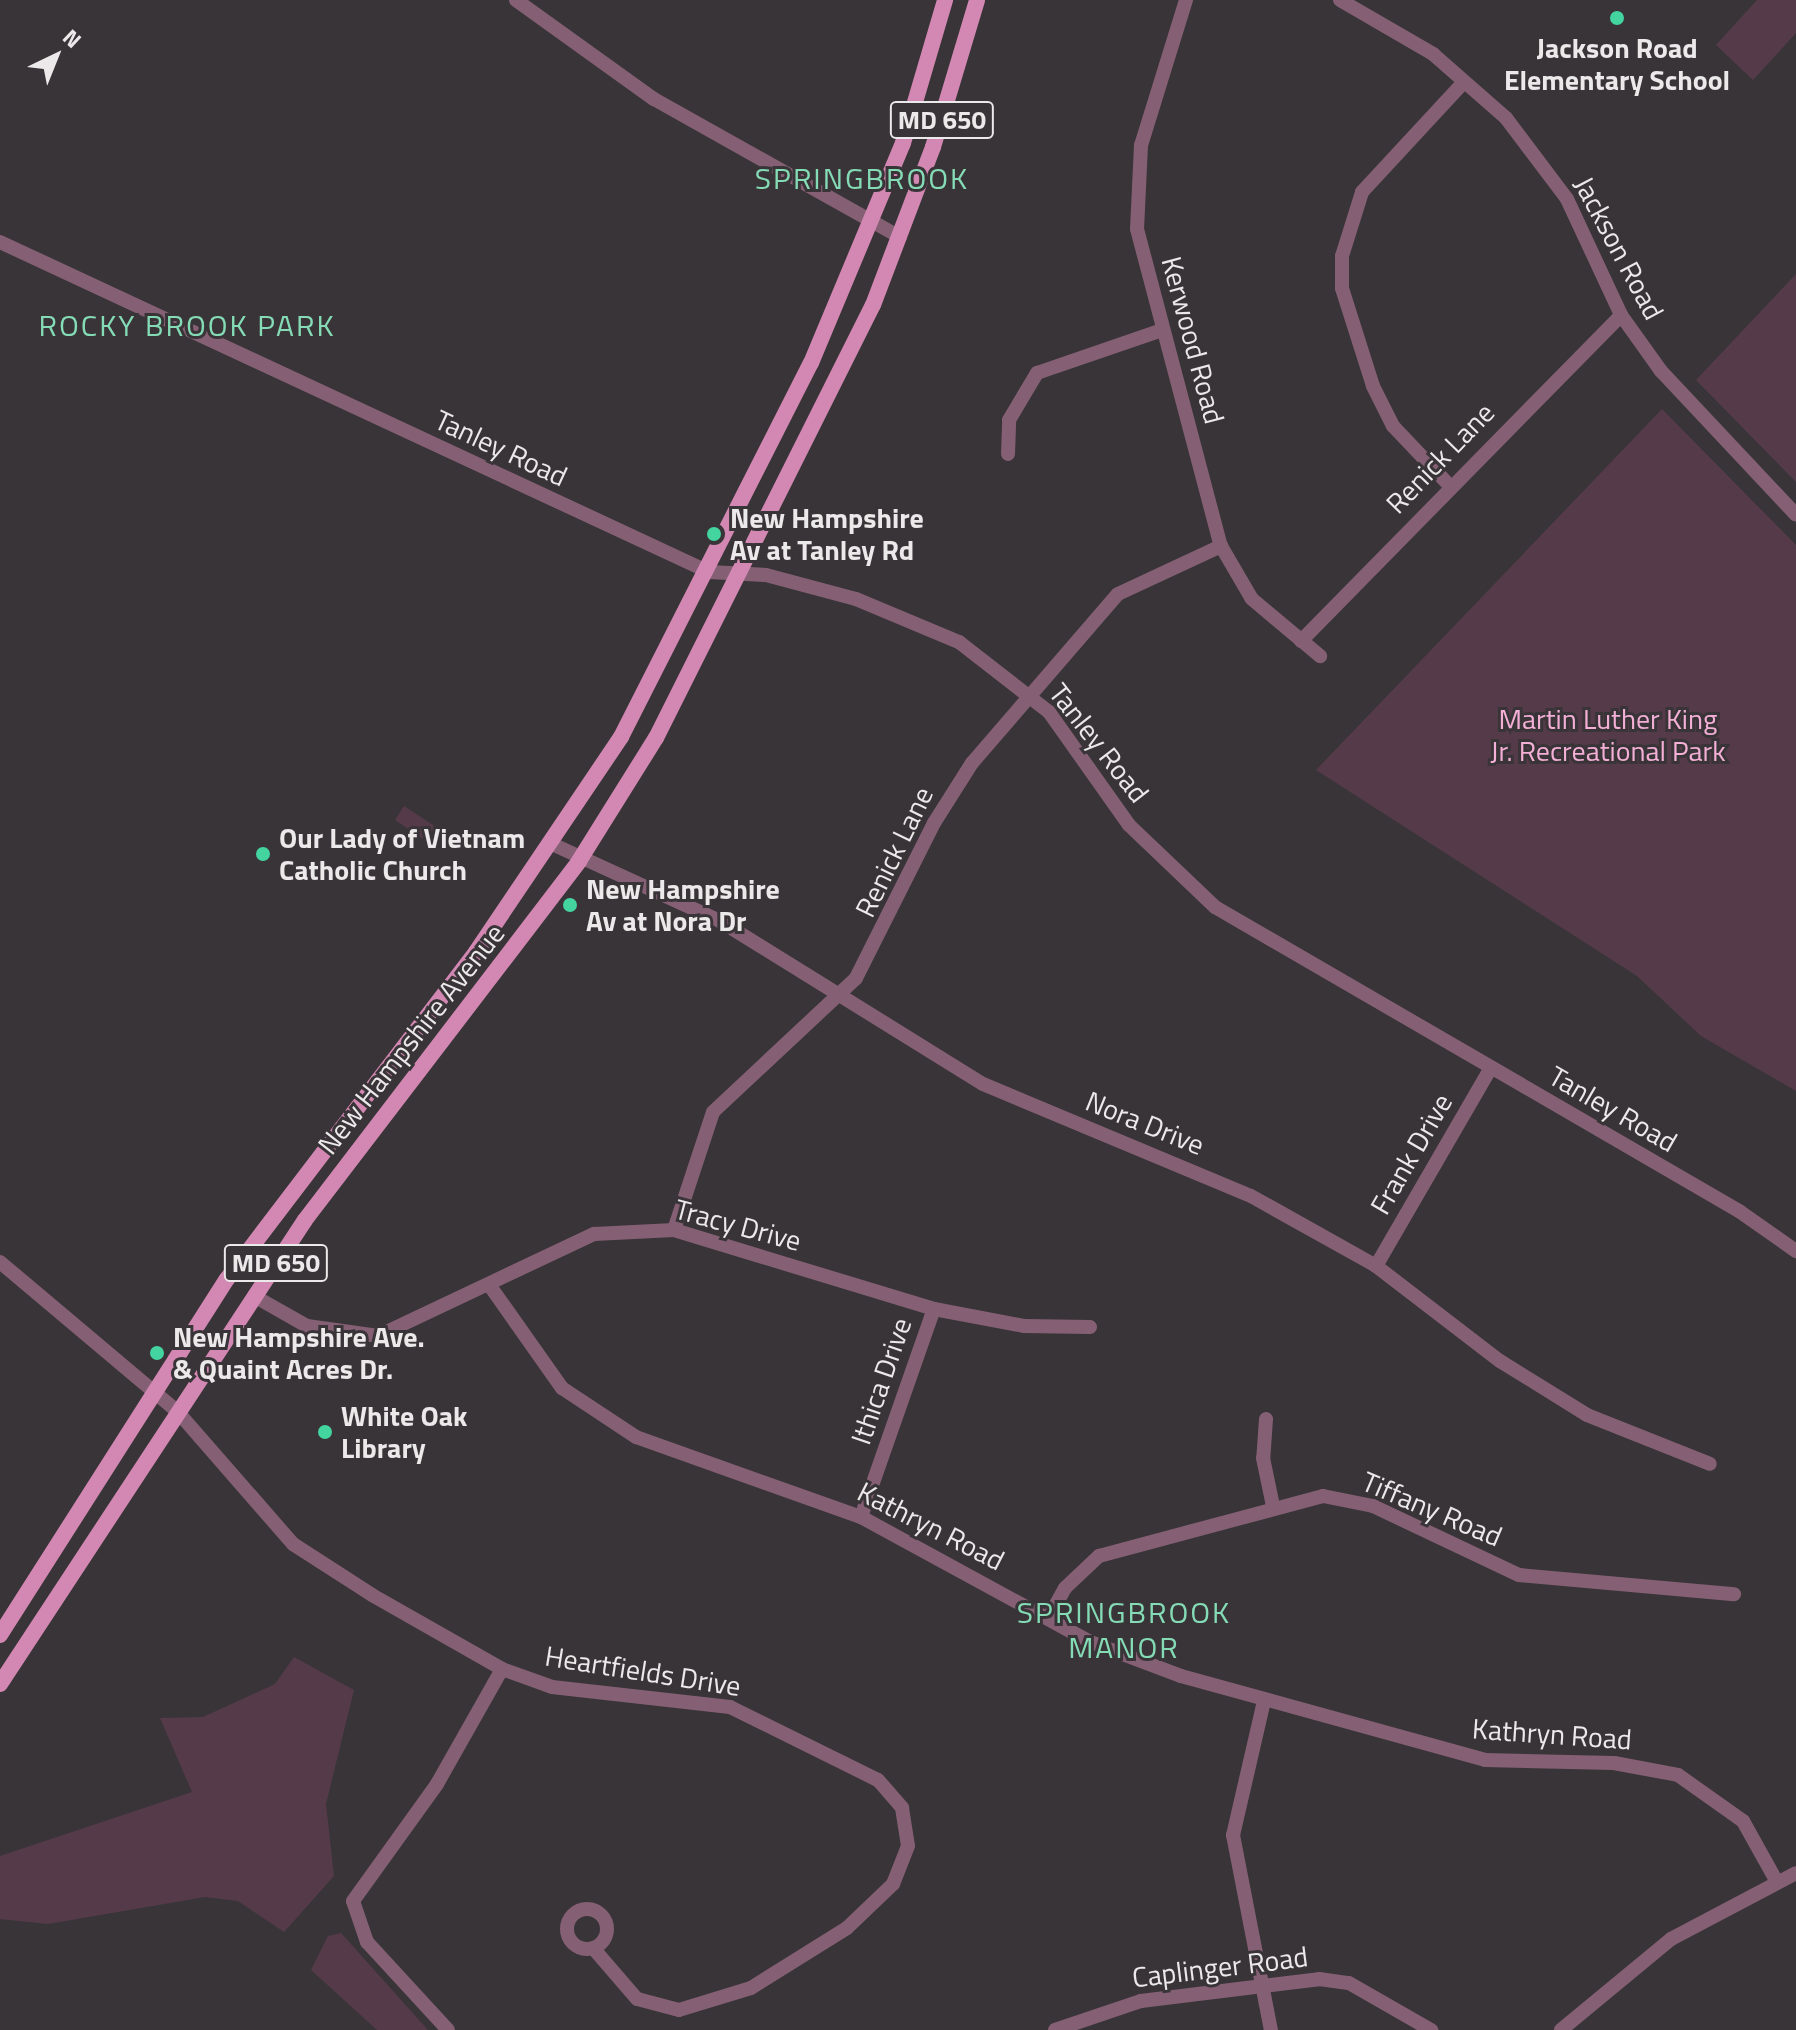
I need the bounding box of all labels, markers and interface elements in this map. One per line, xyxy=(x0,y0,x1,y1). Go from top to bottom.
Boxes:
marker: Jackson Road Elementary School xyxy=(1608,9,1626,27)
north arrow xyxy=(16,16,96,96)
text: N xyxy=(55,21,90,56)
place label: Jackson Road Elementary School xyxy=(1504,31,1730,97)
road number: MD 650 xyxy=(888,98,996,142)
district label: SPRINGBROOK xyxy=(755,160,969,196)
street label: Jackson Road xyxy=(1567,171,1671,325)
street label: Kerwood Road xyxy=(1155,253,1231,427)
district label: ROCKY BROOK PARK xyxy=(39,307,335,343)
street label: Renick Lane xyxy=(1379,396,1501,520)
street label: Tanley Road xyxy=(430,403,572,493)
place label: New Hampshire Av at Tanley Rd xyxy=(730,501,924,567)
marker: New Hampshire Av at Tanley Rd xyxy=(705,525,723,543)
street label: Tanley Road xyxy=(1042,677,1156,809)
park label: Martin Luther King Jr. Recreational Park xyxy=(1490,702,1726,768)
street label: Renick Lane xyxy=(848,781,940,923)
place label: Our Lady of Vietnam Catholic Church xyxy=(279,821,525,887)
marker: Our Lady of Vietnam Catholic Church xyxy=(254,845,272,863)
place label: New Hampshire Av at Nora Dr xyxy=(586,872,780,938)
marker: New Hampshire Av at Nora Dr xyxy=(561,896,579,914)
street label: New Hampshire Avenue xyxy=(311,917,511,1161)
street label: Tanley Road xyxy=(1543,1059,1683,1159)
street label: Nora Drive xyxy=(1081,1084,1209,1162)
street label: Frank Drive xyxy=(1363,1088,1459,1220)
street label: Tracy Drive xyxy=(671,1192,805,1258)
road number: MD 650 xyxy=(222,1241,330,1285)
street label: Ithica Drive xyxy=(844,1313,918,1449)
place label: New Hampshire Ave. & Quaint Acres Dr. xyxy=(173,1320,425,1386)
marker: New Hampshire Ave. & Quaint Acres Dr. xyxy=(148,1344,166,1362)
place label: White Oak Library xyxy=(341,1399,467,1465)
marker: White Oak Library xyxy=(316,1423,334,1441)
street label: Tiffany Road xyxy=(1357,1465,1507,1553)
street label: Kathryn Road xyxy=(852,1475,1010,1577)
district label: SPRINGBROOK MANOR xyxy=(1017,1594,1231,1664)
street label: Heartfields Drive xyxy=(543,1639,743,1703)
street label: Kathryn Road xyxy=(1471,1712,1633,1756)
street label: Caplinger Road xyxy=(1130,1940,1310,1994)

